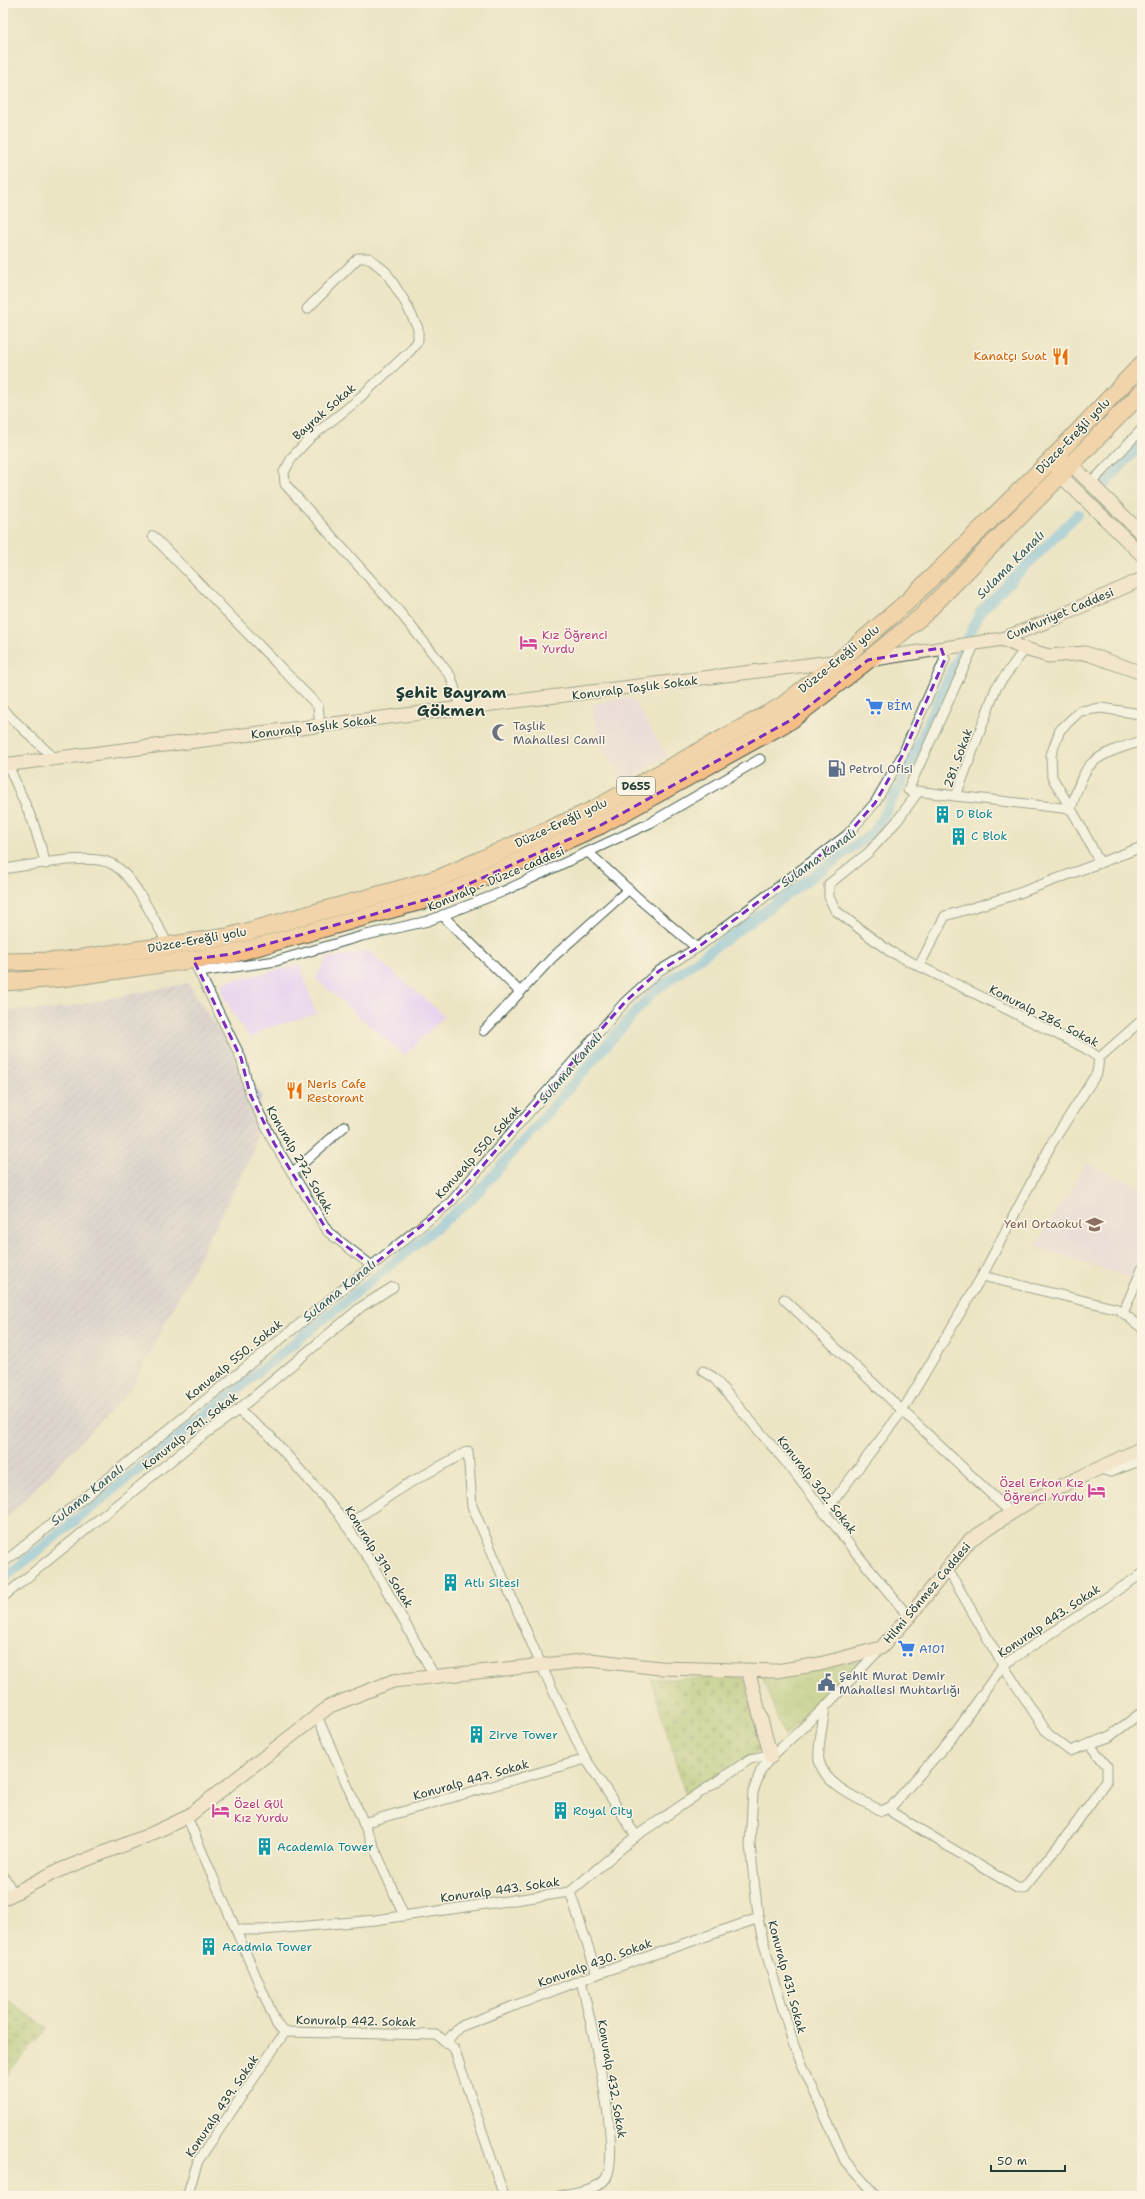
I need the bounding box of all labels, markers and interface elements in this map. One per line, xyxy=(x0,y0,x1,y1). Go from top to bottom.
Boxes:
restaurant icon: Kanatçı Suat xyxy=(1050,346,1070,366)
place label: Kanatçı Suat xyxy=(974,348,1047,364)
street label: Bayrak Sokak xyxy=(289,380,359,444)
street label: Düzce-Ereğli yolu xyxy=(1032,394,1114,478)
water label: Sulama Kanalı xyxy=(972,526,1048,602)
street label: Cumhuriyet Caddesi xyxy=(1004,584,1116,644)
street label: Düzce-Ereğli yolu xyxy=(795,621,883,697)
place label: Kız Öğrenci Yurdu xyxy=(542,627,608,657)
hotel icon: Kız Öğrenci Yurdu xyxy=(519,632,539,652)
street label: Konuralp Taşlık Sokak xyxy=(571,672,699,704)
district label: Şehit Bayram Gökmen xyxy=(396,682,507,721)
supermarket icon: BİM xyxy=(864,696,884,716)
place label: BİM xyxy=(887,698,913,714)
street label: Konuralp Taşlık Sokak xyxy=(250,711,378,743)
place label: Taşlık Mahallesi Camii xyxy=(513,718,605,748)
mosque icon: Taşlık Mahallesi Camii xyxy=(490,723,510,743)
street label: 281. Sokak xyxy=(940,726,976,790)
fuel station icon: Petrol Ofisi xyxy=(826,759,846,779)
place label: Petrol Ofisi xyxy=(849,761,913,777)
road number: D655 xyxy=(617,777,655,795)
street label: Düzce-Ereğli yolu xyxy=(512,795,610,851)
building icon: D Blok xyxy=(933,804,953,824)
place label: D Blok xyxy=(956,806,993,822)
water label: Sulama Kanalı xyxy=(777,824,860,891)
building icon: C Blok xyxy=(948,826,968,846)
place label: C Blok xyxy=(971,828,1007,844)
street label: Konuralp - Düzce caddesi xyxy=(425,843,567,915)
street label: Düzce-Ereğli yolu xyxy=(146,923,248,957)
street label: Konuralp 286. Sokak xyxy=(986,981,1102,1051)
water label: Sulama Kanalı xyxy=(534,1027,607,1107)
place label: Neris Cafe Restorant xyxy=(307,1076,367,1106)
restaurant icon: Neris Cafe Restorant xyxy=(284,1081,304,1101)
street label: Konuealp 550. Sokak xyxy=(432,1102,524,1202)
street label: Konuralp 272. Sokak. xyxy=(262,1103,338,1217)
school or university icon: Yeni Ortaokul xyxy=(1085,1214,1105,1234)
place label: Yeni Ortaokul xyxy=(1004,1216,1082,1232)
water label: Sulama Kanalı xyxy=(299,1255,380,1325)
street label: Konuealp 550. Sokak xyxy=(182,1316,286,1404)
street label: Konuralp 291. Sokak xyxy=(139,1389,241,1473)
street label: Konuralp 302. Sokak xyxy=(774,1433,861,1538)
water label: Sulama Kanalı xyxy=(47,1459,128,1529)
place label: Özel Erkon Kız Öğrenci Yurdu xyxy=(999,1475,1084,1505)
hotel icon: Özel Erkon Kız Öğrenci Yurdu xyxy=(1087,1480,1107,1500)
street label: Konuralp 319. Sokak xyxy=(341,1503,417,1611)
street label: Hilmi Sönmez Caddesi xyxy=(880,1539,974,1647)
building icon: Atlı Sitesi xyxy=(441,1573,461,1593)
place label: Atlı Sitesi xyxy=(464,1575,519,1591)
street label: Konuralp 443. Sokak xyxy=(995,1581,1104,1661)
supermarket icon: A101 xyxy=(896,1639,916,1659)
place label: A101 xyxy=(919,1641,945,1657)
place label: Şehit Murat Demir Mahallesi Muhtarlığı xyxy=(839,1668,960,1698)
public building icon: Şehit Murat Demir Mahallesi Muhtarlığı xyxy=(816,1673,836,1693)
building icon: Zirve Tower xyxy=(466,1725,486,1745)
place label: Zirve Tower xyxy=(489,1727,558,1743)
street label: Konuralp 447. Sokak xyxy=(411,1756,531,1804)
place label: Özel Gül Kız Yurdu xyxy=(234,1796,289,1826)
hotel icon: Özel Gül Kız Yurdu xyxy=(211,1801,231,1821)
building icon: Royal City xyxy=(550,1801,570,1821)
place label: Royal City xyxy=(573,1803,633,1819)
building icon: Academia Tower xyxy=(254,1837,274,1857)
place label: Academia Tower xyxy=(277,1839,374,1855)
street label: Konuralp 443. Sokak xyxy=(439,1874,561,1906)
street label: Konuralp 431. Sokak xyxy=(764,1919,810,2035)
street label: Konuralp 430. Sokak xyxy=(536,1935,654,1991)
building icon: Acadmia Tower xyxy=(199,1937,219,1957)
place label: Acadmia Tower xyxy=(222,1939,313,1955)
street label: Konuralp 442. Sokak xyxy=(296,2012,416,2030)
street label: Konuralp 432. Sokak xyxy=(594,2018,630,2140)
street label: Konuralp 439. Sokak xyxy=(182,2052,262,2160)
scale bar xyxy=(991,2147,1065,2173)
text: 50 m xyxy=(997,2153,1027,2169)

